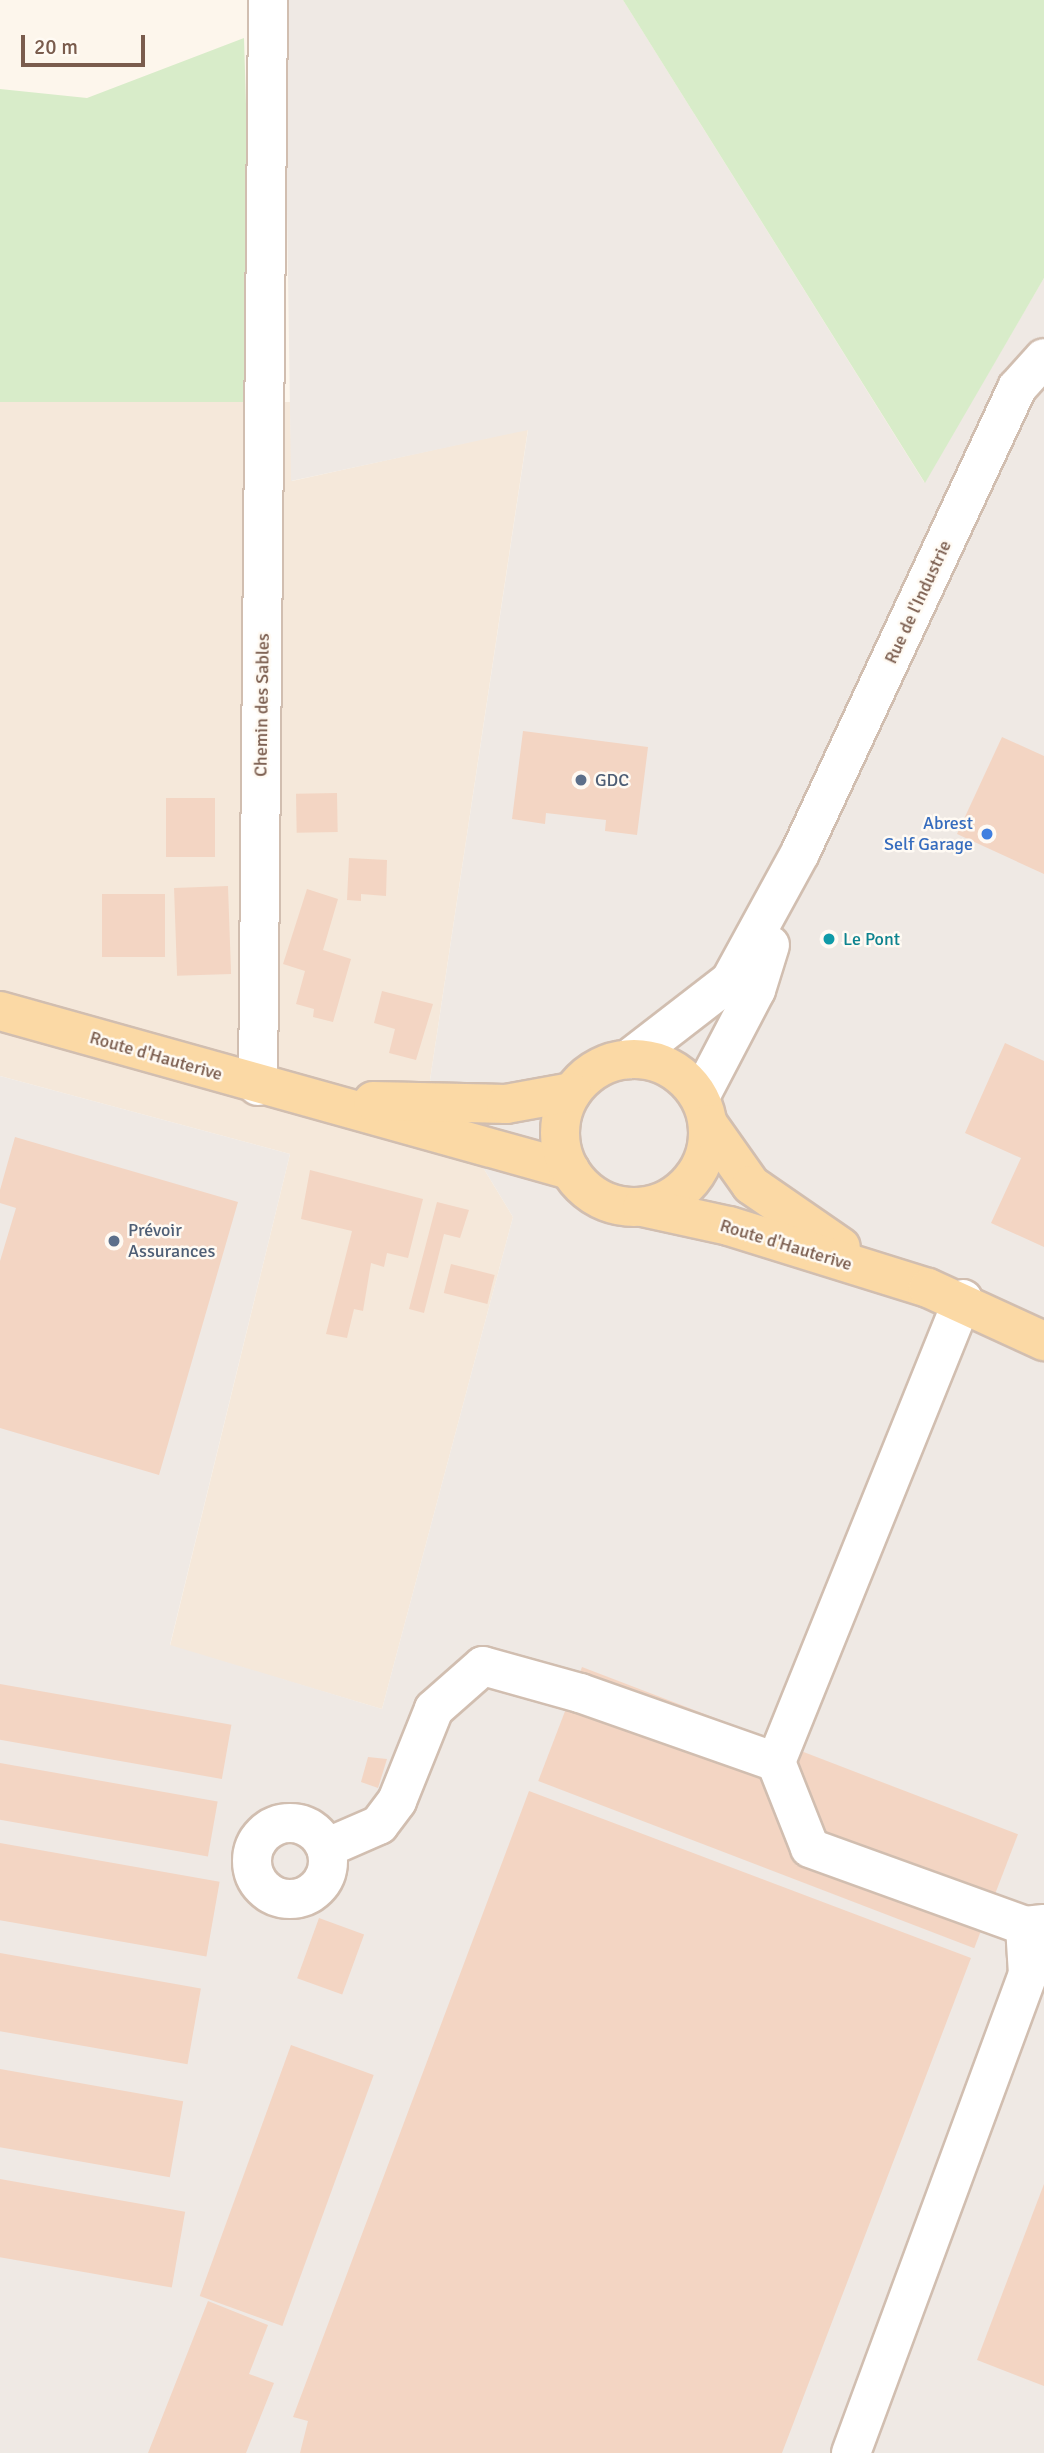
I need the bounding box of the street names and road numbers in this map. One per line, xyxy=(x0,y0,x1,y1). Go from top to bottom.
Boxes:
street label: Rue de l'Industrie xyxy=(880,537,956,667)
street label: Chemin des Sables xyxy=(250,633,274,777)
street label: Route d'Hauterive xyxy=(87,1027,225,1085)
street label: Route d'Hauterive xyxy=(717,1215,855,1275)

